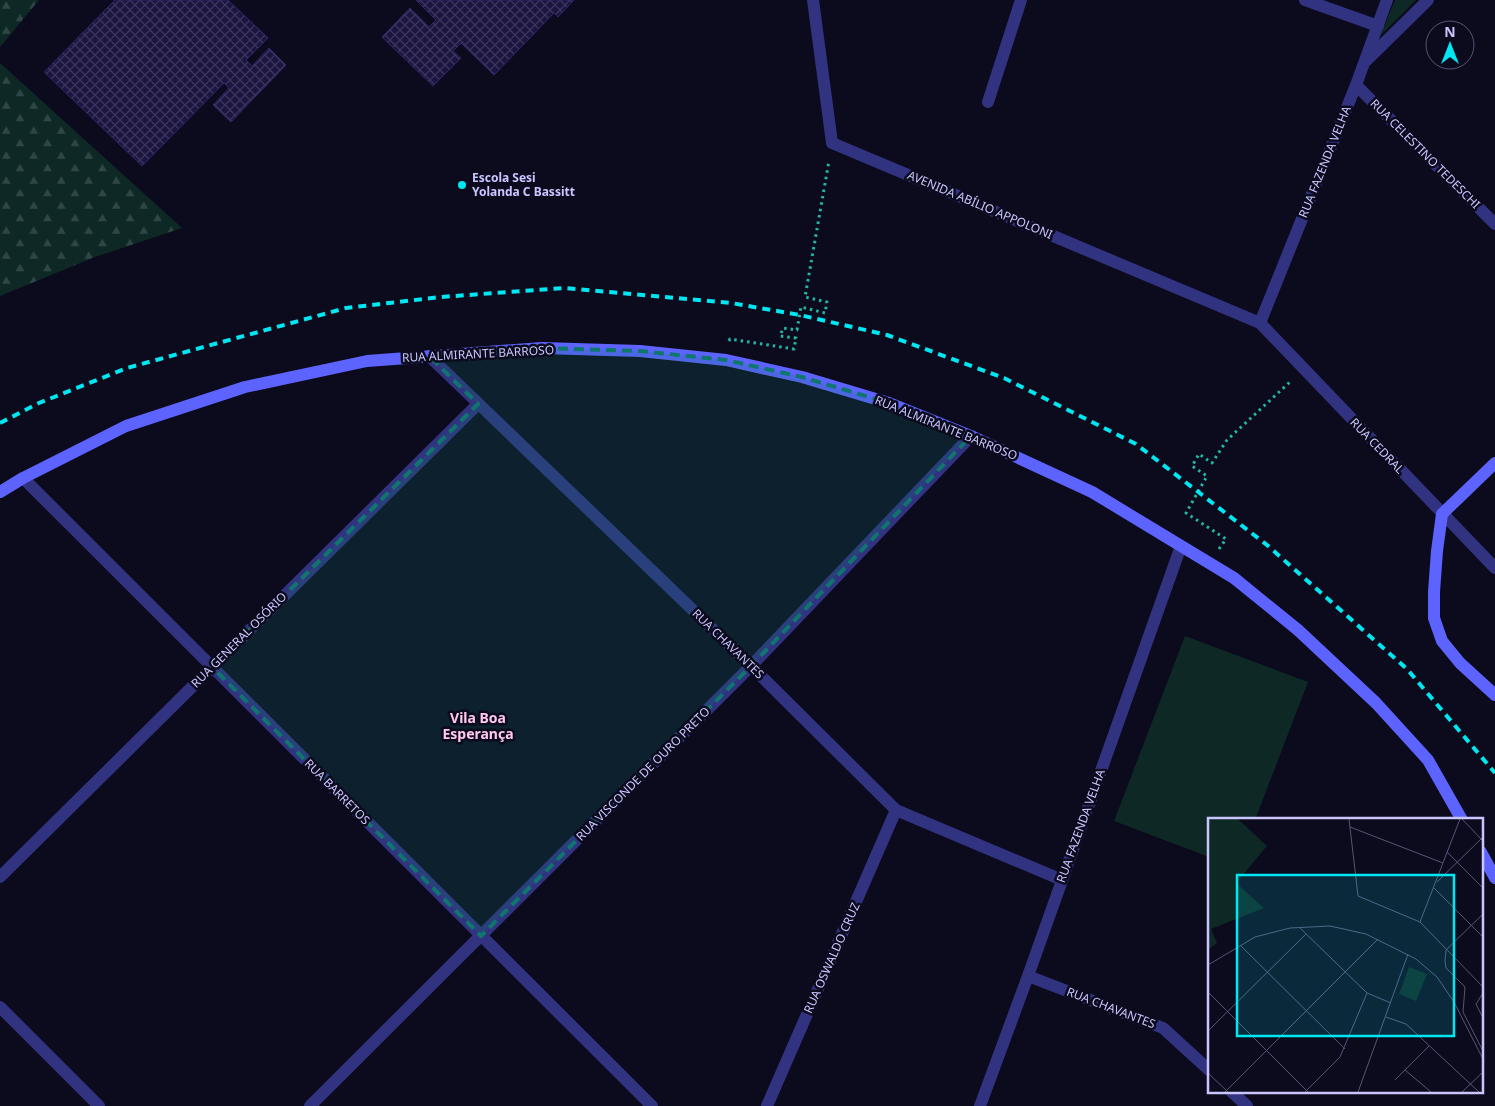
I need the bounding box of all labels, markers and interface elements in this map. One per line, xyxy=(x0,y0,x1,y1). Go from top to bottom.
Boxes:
north arrow xyxy=(1425,20,1475,70)
text: N xyxy=(1444,22,1456,41)
street label: RUA CELESTINO TEDESCHI xyxy=(1367,95,1484,212)
street label: RUA FAZENDA VELHA xyxy=(1294,103,1355,220)
street label: AVENIDA ABÍLIO APPOLONI xyxy=(905,166,1055,243)
place label: Escola Sesi Yolanda C Bassitt xyxy=(472,169,575,200)
marker: Escola Sesi Yolanda C Bassitt xyxy=(456,179,468,191)
street label: RUA ALMIRANTE BARROSO xyxy=(402,341,554,366)
street label: RUA ALMIRANTE BARROSO xyxy=(872,391,1020,464)
street label: RUA CEDRAL xyxy=(1346,414,1408,477)
street label: RUA GENERAL OSÓRIO xyxy=(187,588,290,691)
street label: RUA CHAVANTES xyxy=(689,605,768,683)
street label: RUA VISCONDE DE OURO PRETO xyxy=(572,703,713,844)
district label: Vila Boa Esperança xyxy=(442,708,514,743)
street label: RUA BARRETOS xyxy=(301,755,374,828)
street label: RUA FAZENDA VELHA xyxy=(1052,767,1109,885)
inset map xyxy=(1208,818,1482,1094)
street label: RUA OSWALDO CRUZ xyxy=(799,900,864,1016)
street label: RUA CHAVANTES xyxy=(1064,983,1158,1032)

